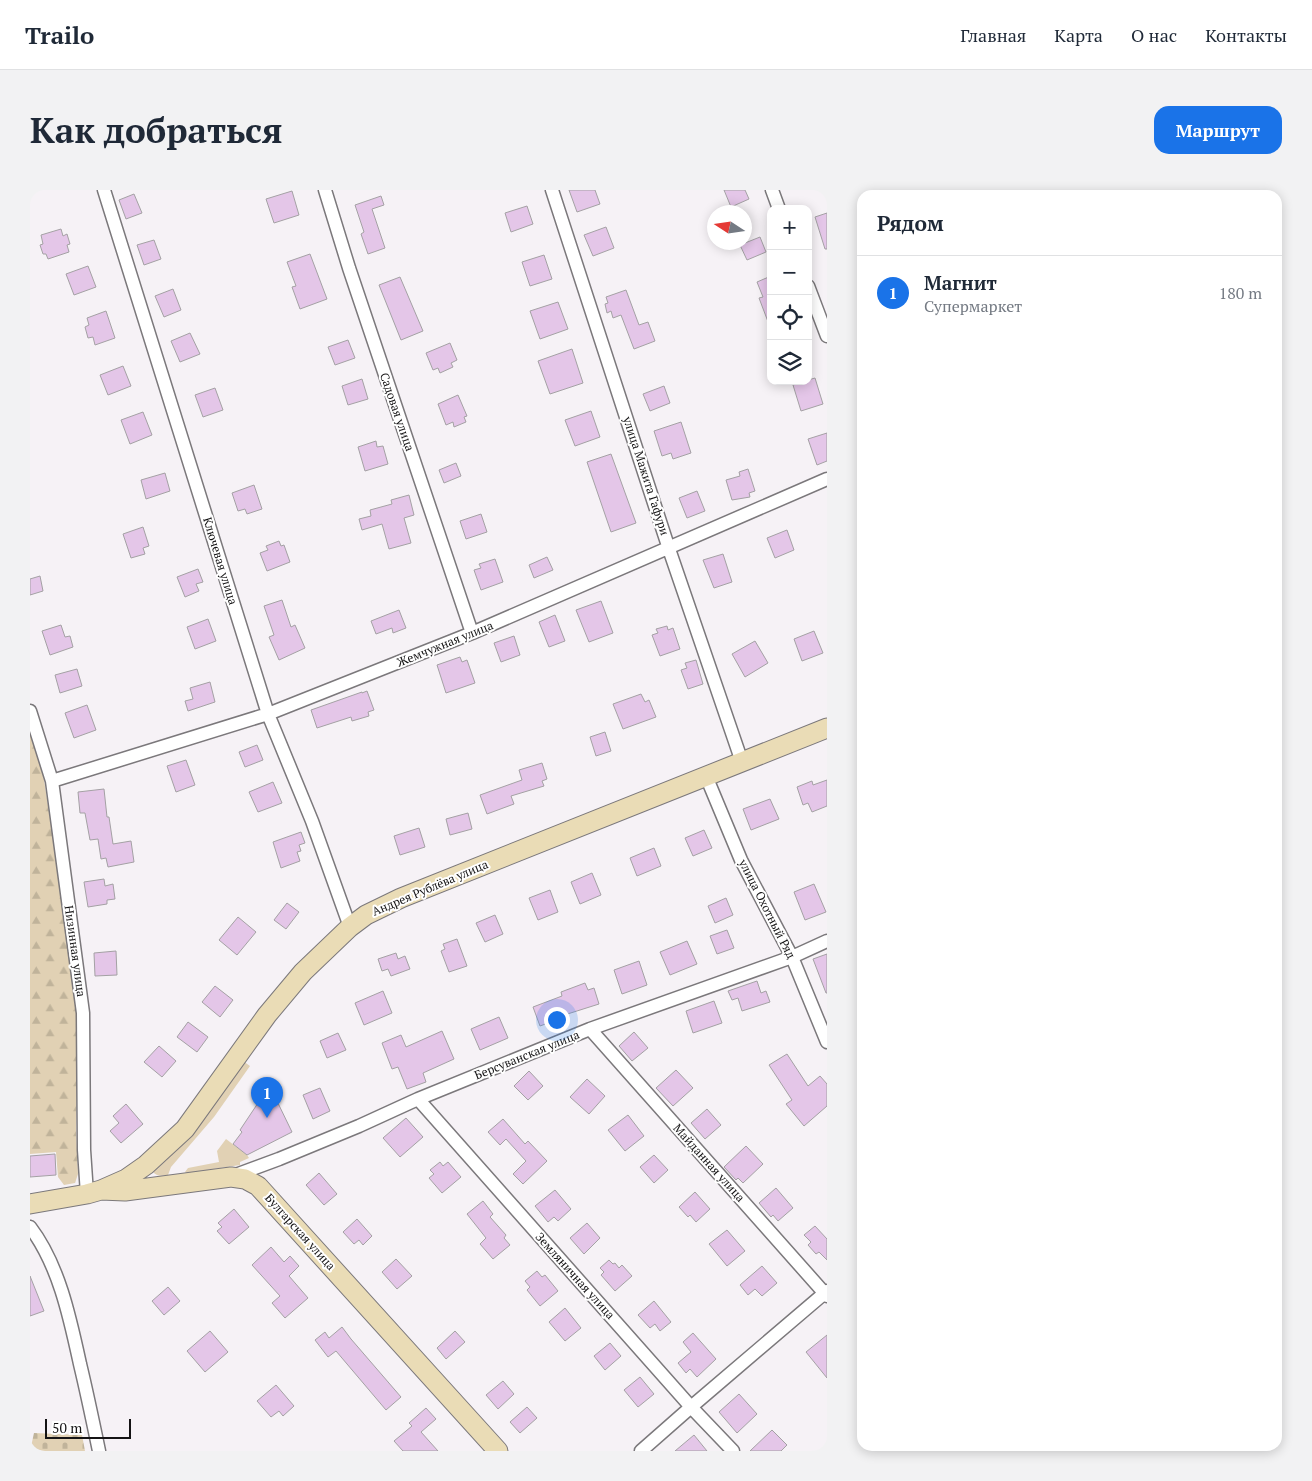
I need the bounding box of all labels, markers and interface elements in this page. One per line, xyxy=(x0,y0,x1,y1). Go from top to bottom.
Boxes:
text: Trailo xyxy=(25,19,94,51)
text: Главная xyxy=(960,23,1026,47)
text: Карта xyxy=(1054,23,1103,47)
text: О нас xyxy=(1131,23,1177,47)
text: Контакты xyxy=(1205,23,1287,47)
button: Маршрут xyxy=(1154,106,1282,154)
text: Как добраться xyxy=(30,107,283,153)
north arrow xyxy=(707,205,752,250)
map controls xyxy=(767,205,812,385)
button: + xyxy=(767,205,812,250)
text: Рядом xyxy=(877,209,944,237)
button: − xyxy=(767,250,812,295)
text: Магнит xyxy=(924,270,997,295)
text: 1 xyxy=(888,282,898,304)
text: 180 m xyxy=(1219,282,1262,304)
button: locate xyxy=(767,295,812,340)
text: Супермаркет xyxy=(924,295,1022,317)
button: layers xyxy=(767,340,812,385)
street label: Садовая улица xyxy=(377,371,418,453)
street label: улица Мажита Гафури xyxy=(620,414,673,537)
street label: Ключевая улица xyxy=(200,515,241,607)
street label: Жемчужная улица xyxy=(394,617,495,670)
street label: Андрея Рублёва улица xyxy=(369,856,490,919)
street label: улица Охотный Ряд xyxy=(735,856,799,961)
street label: Низинная улица xyxy=(62,904,89,998)
your location xyxy=(544,1007,570,1033)
street label: Берсуванская улица xyxy=(472,1027,582,1082)
pin: 1 xyxy=(251,1077,283,1118)
street label: Майданная улица xyxy=(670,1121,748,1205)
street label: Булгарская улица xyxy=(262,1190,339,1273)
street label: Земляничная улица xyxy=(532,1229,618,1322)
scale bar xyxy=(45,1416,131,1439)
text: 50 m xyxy=(52,1418,82,1437)

